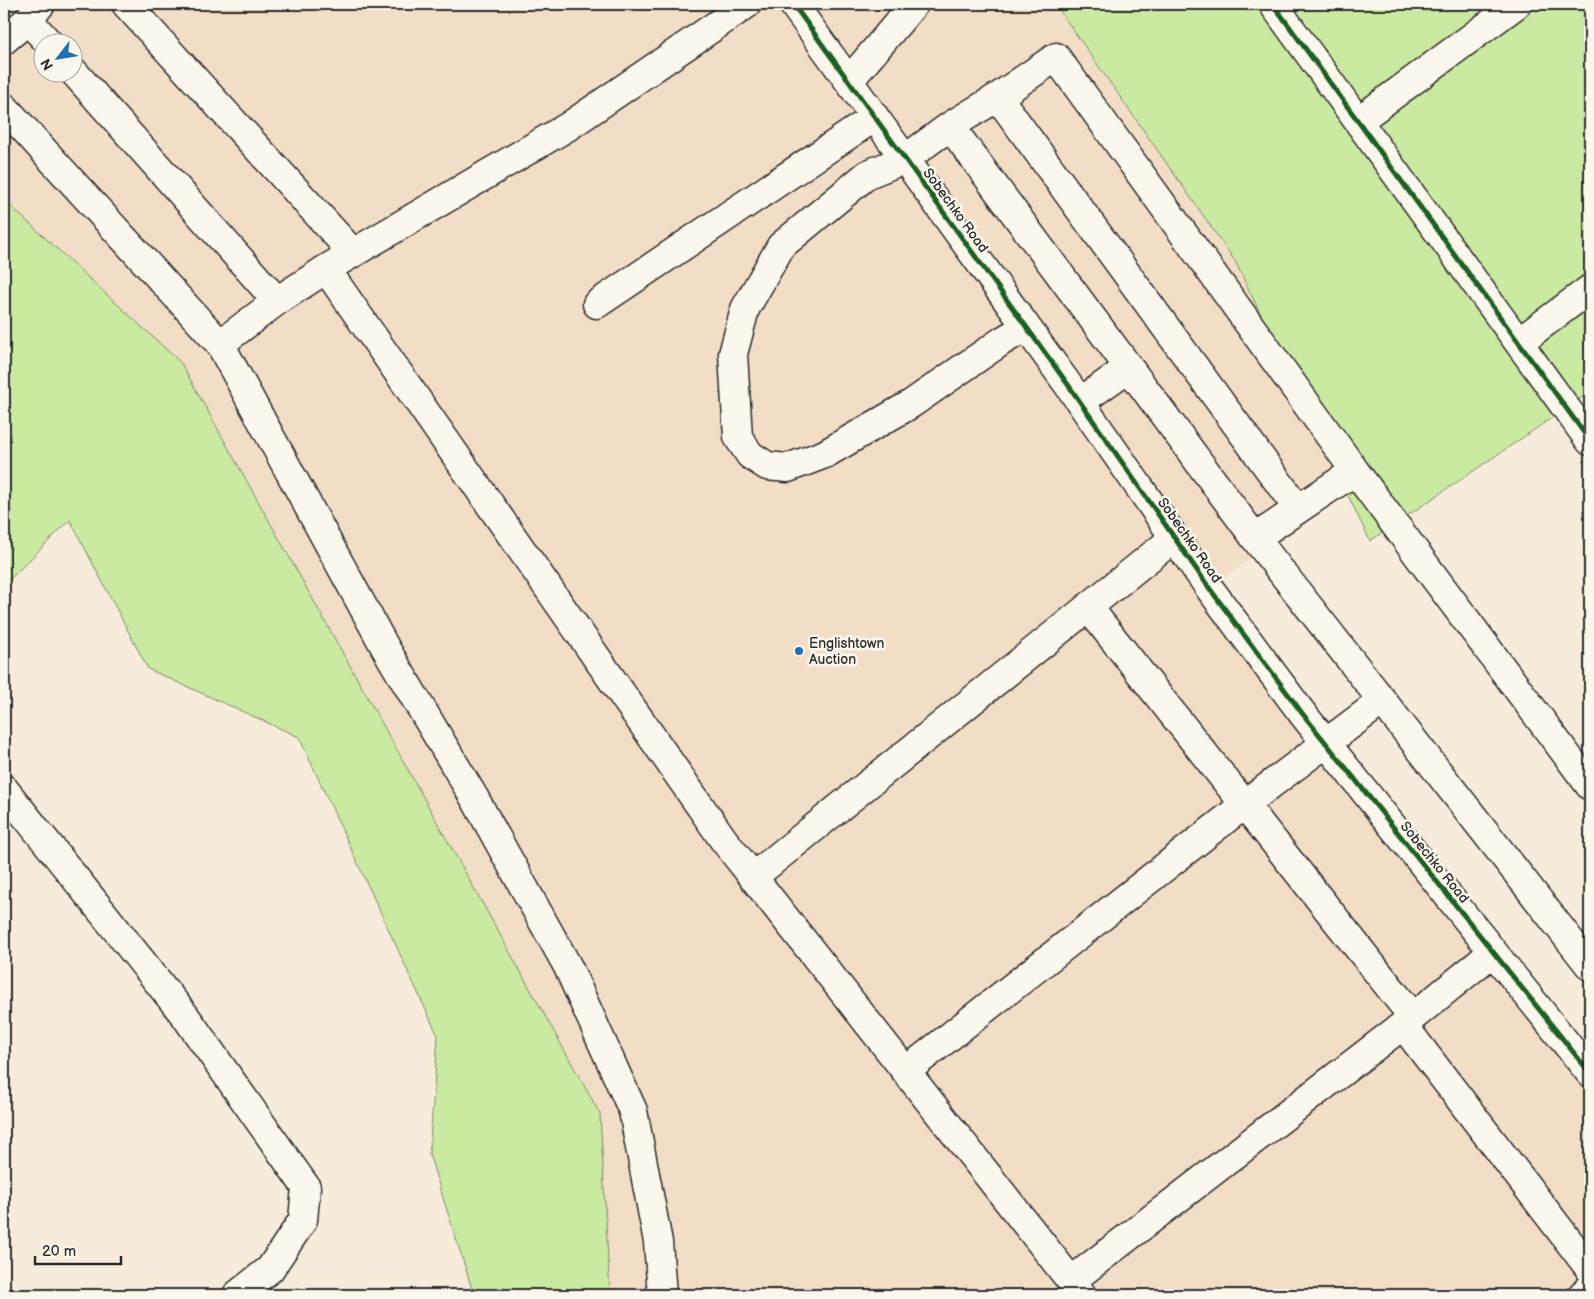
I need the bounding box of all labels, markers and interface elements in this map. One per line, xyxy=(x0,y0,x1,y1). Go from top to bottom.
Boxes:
north arrow xyxy=(32,32,82,82)
text: N xyxy=(37,56,57,73)
street label: Sobechko Road xyxy=(919,165,992,256)
street label: Sobechko Road xyxy=(1154,494,1225,586)
place label: Englishtown Auction xyxy=(809,635,884,668)
marker: Englishtown Auction xyxy=(793,645,805,657)
street label: Sobechko Road xyxy=(1397,818,1473,907)
scale bar xyxy=(35,1234,121,1266)
text: 20 m xyxy=(42,1242,76,1261)

